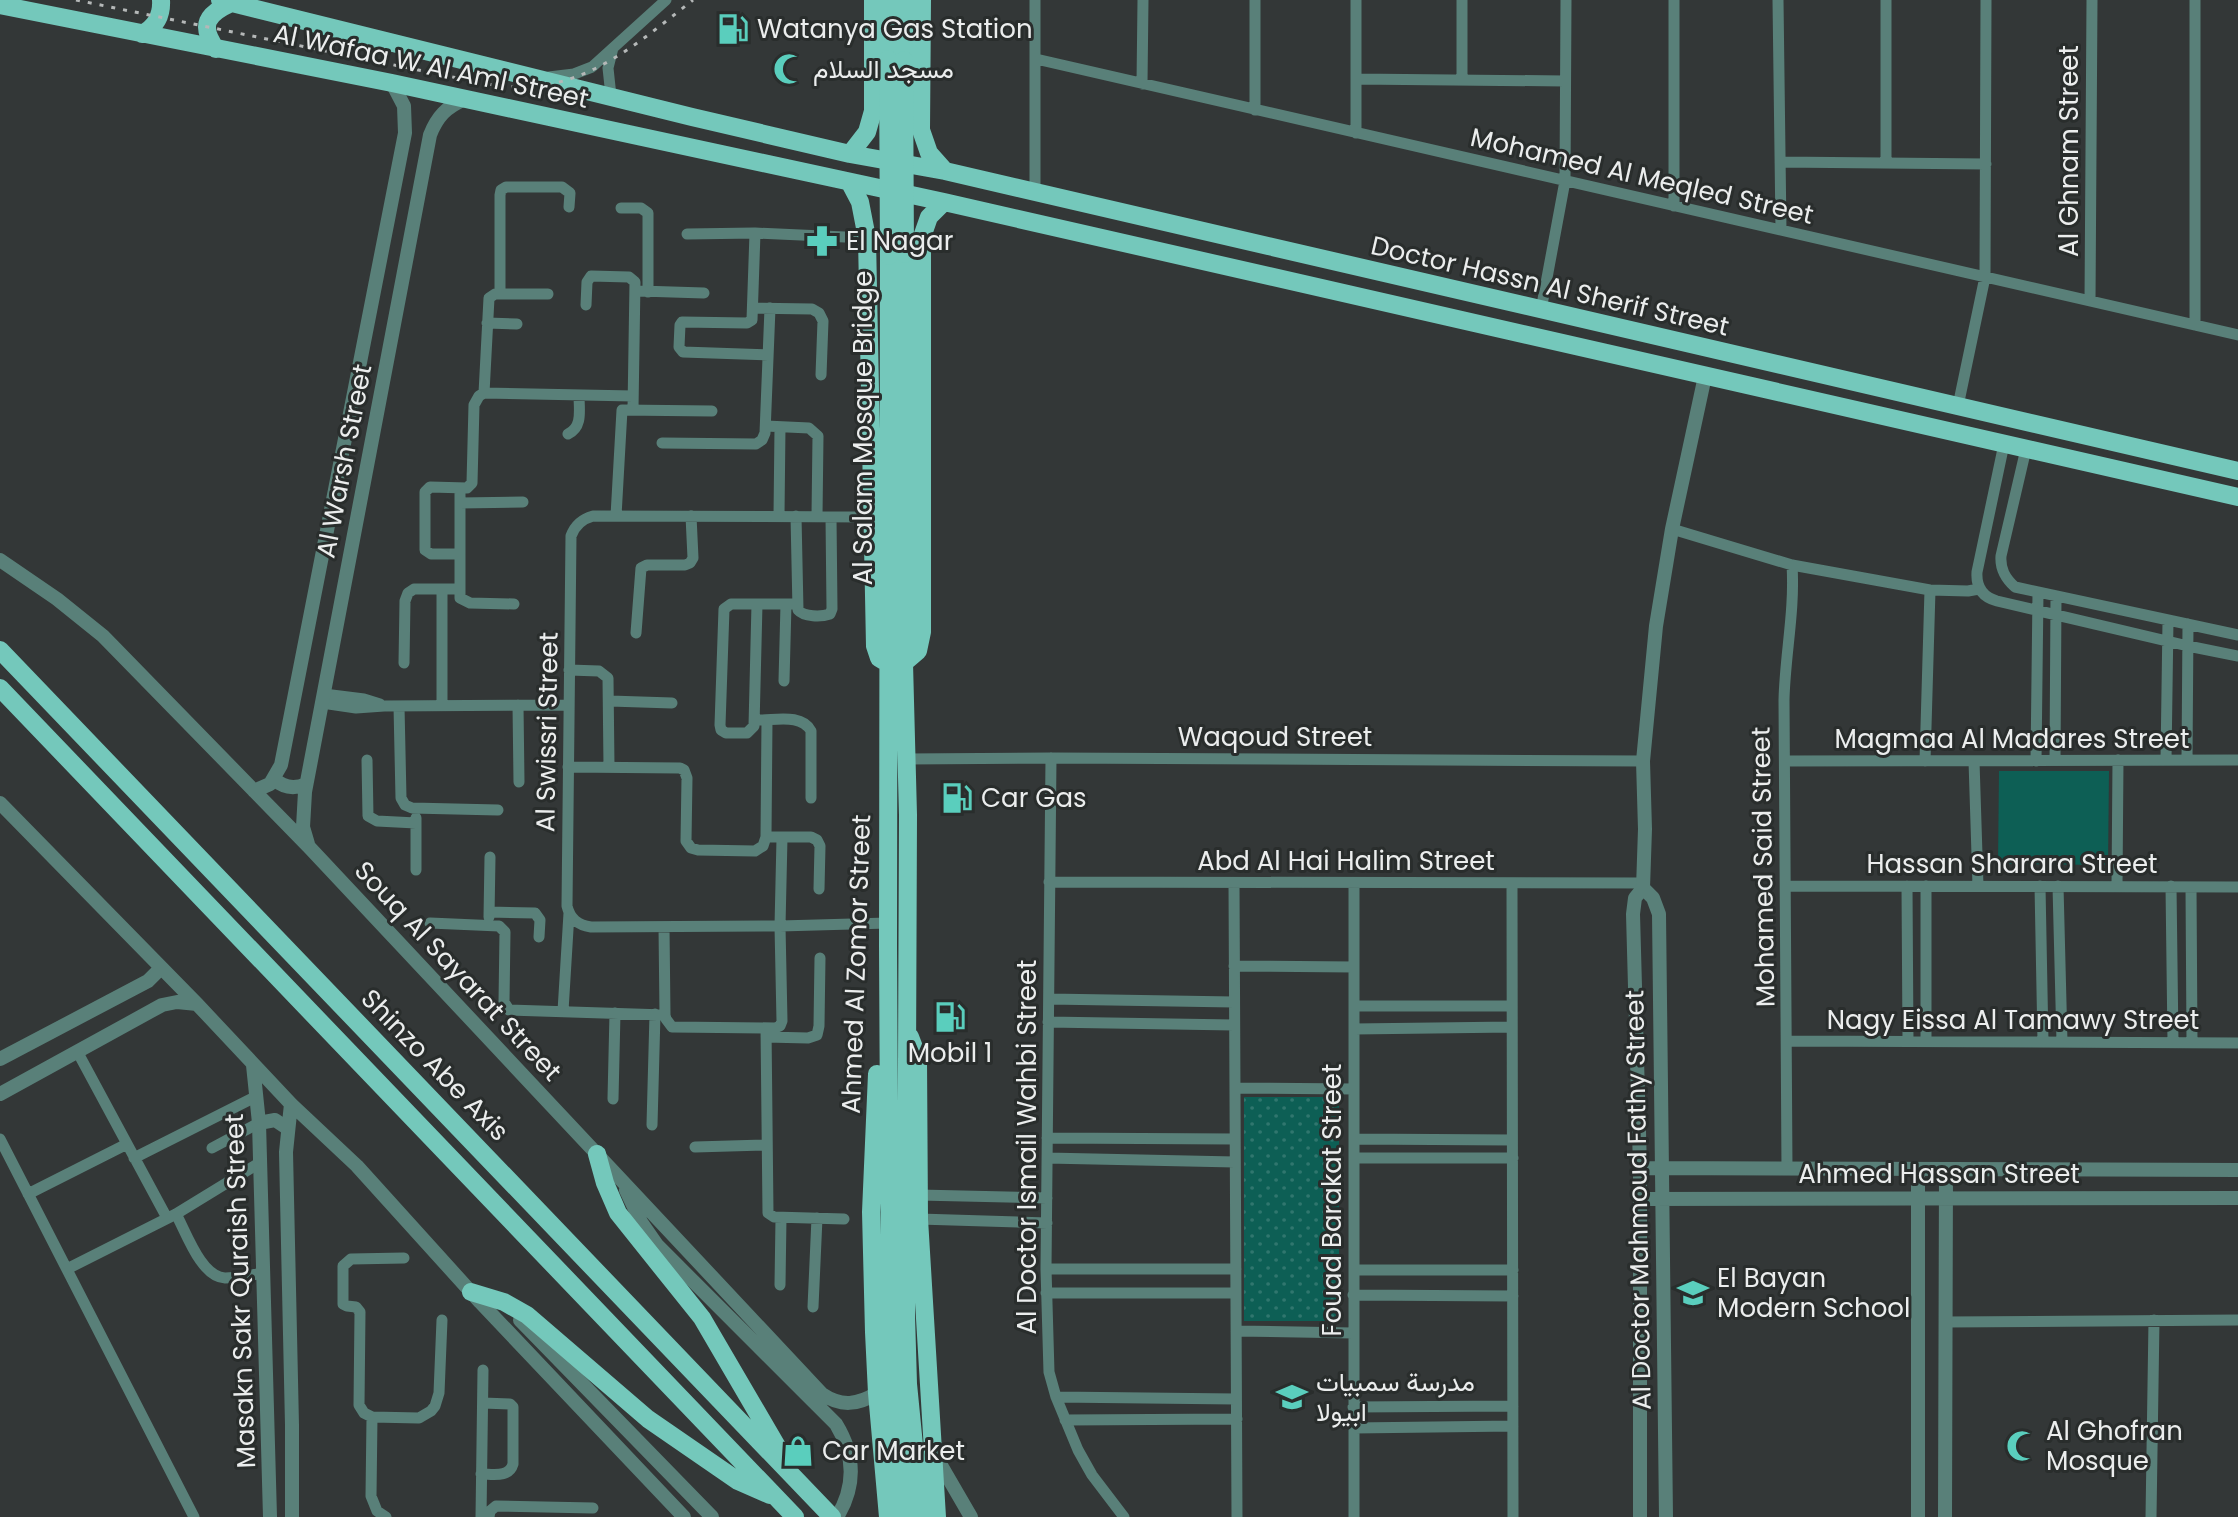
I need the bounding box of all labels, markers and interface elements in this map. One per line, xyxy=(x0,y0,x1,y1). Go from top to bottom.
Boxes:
place label: Watanya Gas Station xyxy=(757,11,1033,47)
fuel station icon: Watanya Gas Station xyxy=(716,12,750,46)
street label: Al Wafaa W Al Aml Street xyxy=(270,15,592,117)
street label: Al Ghnam Street xyxy=(2051,45,2087,257)
place label: مسجد السلام xyxy=(813,51,954,87)
mosque icon: مسجد السلام xyxy=(772,52,806,86)
street label: Mohamed Al Meqled Street xyxy=(1467,119,1817,233)
place label: El Nagar xyxy=(846,223,953,259)
pharmacy icon: El Nagar xyxy=(805,224,839,258)
street label: Doctor Hassn Al Sherif Street xyxy=(1367,227,1733,345)
street label: Al Salam Mosque Bridge xyxy=(845,271,881,585)
street label: Al Warsh Street xyxy=(308,361,380,561)
street label: Al Swissri Street xyxy=(527,632,567,832)
street label: Waqoud Street xyxy=(1178,719,1372,755)
street label: Magmaa Al Madares Street xyxy=(1835,721,2189,757)
street label: Mohamed Said Street xyxy=(1743,726,1783,1008)
place label: Car Gas xyxy=(981,780,1087,816)
fuel station icon: Car Gas xyxy=(940,781,974,815)
street label: Ahmed Al Zomor Street xyxy=(833,814,879,1114)
street label: Abd Al Hai Halim Street xyxy=(1197,843,1495,879)
street label: Hassan Sharara Street xyxy=(1867,846,2157,882)
street label: Souq Al Sayarat Street xyxy=(346,853,570,1089)
street label: Al Doctor Ismail Wahbi Street xyxy=(1009,959,1045,1335)
street label: Shinzo Abe Axis xyxy=(353,981,517,1149)
street label: Al Doctor Mahmoud Fathy Street xyxy=(1616,990,1660,1410)
fuel station icon: Mobil 1 xyxy=(933,1000,967,1034)
street label: Nagy Eissa Al Tamawy Street xyxy=(1827,1002,2199,1038)
place label: Mobil 1 xyxy=(908,1035,992,1071)
street label: Fouad Barakat Street xyxy=(1314,1064,1350,1336)
street label: Masakn Sakr Quraish Street xyxy=(216,1113,264,1469)
street label: Ahmed Hassan Street xyxy=(1798,1156,2080,1192)
place label: El Bayan Modern School xyxy=(1717,1260,1910,1326)
school or university icon: El Bayan Modern School xyxy=(1676,1276,1710,1310)
place label: مدرسة سمبيات ابيولا xyxy=(1316,1364,1475,1430)
school or university icon: مدرسة سمبيات ابيولا xyxy=(1275,1380,1309,1414)
place label: Al Ghofran Mosque xyxy=(2046,1413,2183,1479)
mosque icon: Al Ghofran Mosque xyxy=(2005,1429,2039,1463)
place label: Car Market xyxy=(822,1433,965,1469)
shop icon: Car Market xyxy=(781,1434,815,1468)

